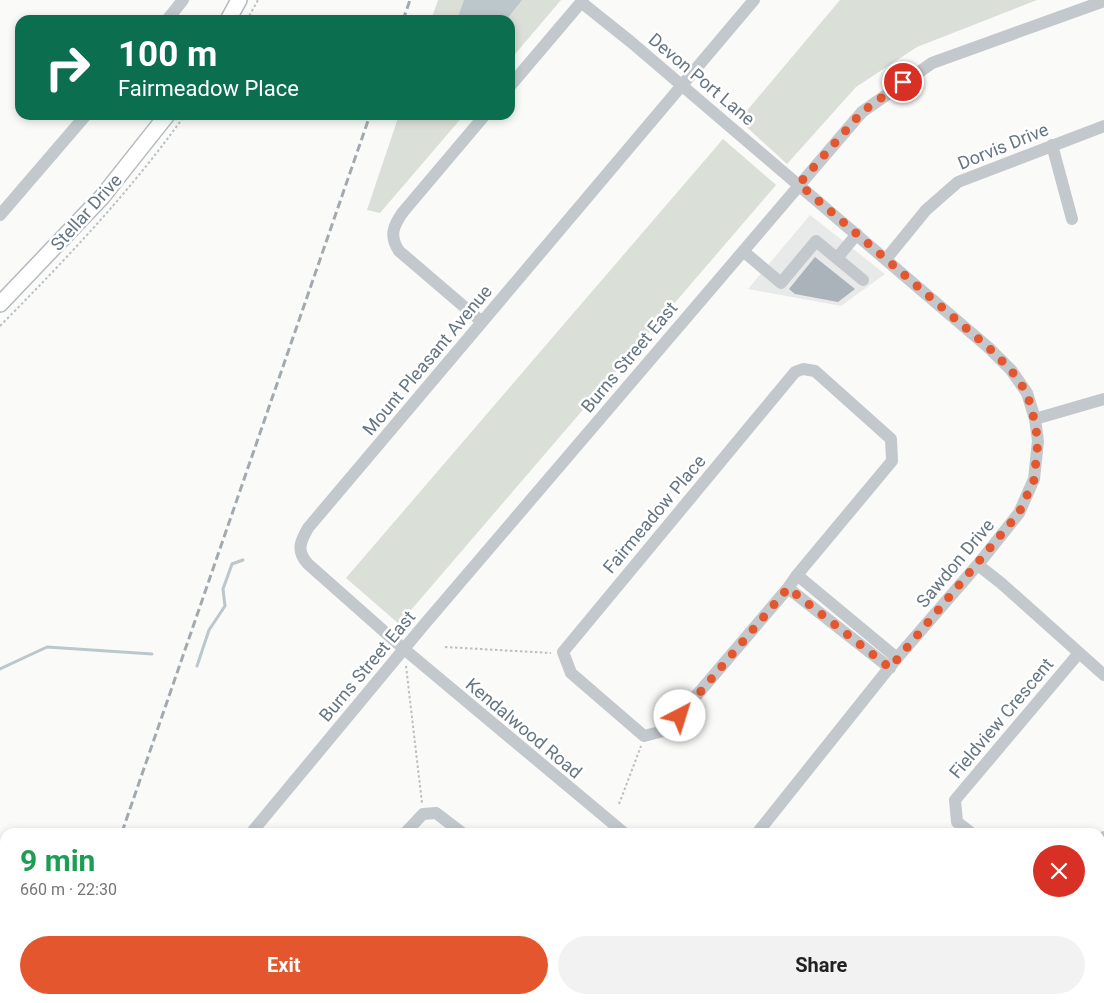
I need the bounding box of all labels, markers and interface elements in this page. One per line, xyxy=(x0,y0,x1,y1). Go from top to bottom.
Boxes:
street label: Devon Port Lane xyxy=(645,29,759,129)
text: 100 m xyxy=(118,34,217,75)
icon: right xyxy=(35,35,100,100)
pin xyxy=(882,61,924,103)
icon: arrive xyxy=(889,68,917,96)
text: Fairmeadow Place xyxy=(118,76,299,101)
street label: Dorvis Drive xyxy=(955,118,1051,174)
street label: Stellar Drive xyxy=(46,169,126,255)
street label: Mount Pleasant Avenue xyxy=(358,281,496,439)
street label: Burns Street East xyxy=(577,297,681,417)
street label: Fairmeadow Place xyxy=(598,451,710,577)
street label: Sawdon Drive xyxy=(912,514,998,612)
street label: Burns Street East xyxy=(315,606,419,726)
street label: Fieldview Crescent xyxy=(945,654,1057,782)
street label: Kendalwood Road xyxy=(462,673,586,783)
position arrow xyxy=(653,689,705,741)
text: 9 min xyxy=(20,843,95,878)
button: close xyxy=(1033,845,1085,897)
text: 660 m · 22:30 xyxy=(20,880,117,899)
button: Exit xyxy=(20,936,548,994)
button: Share xyxy=(558,936,1085,994)

